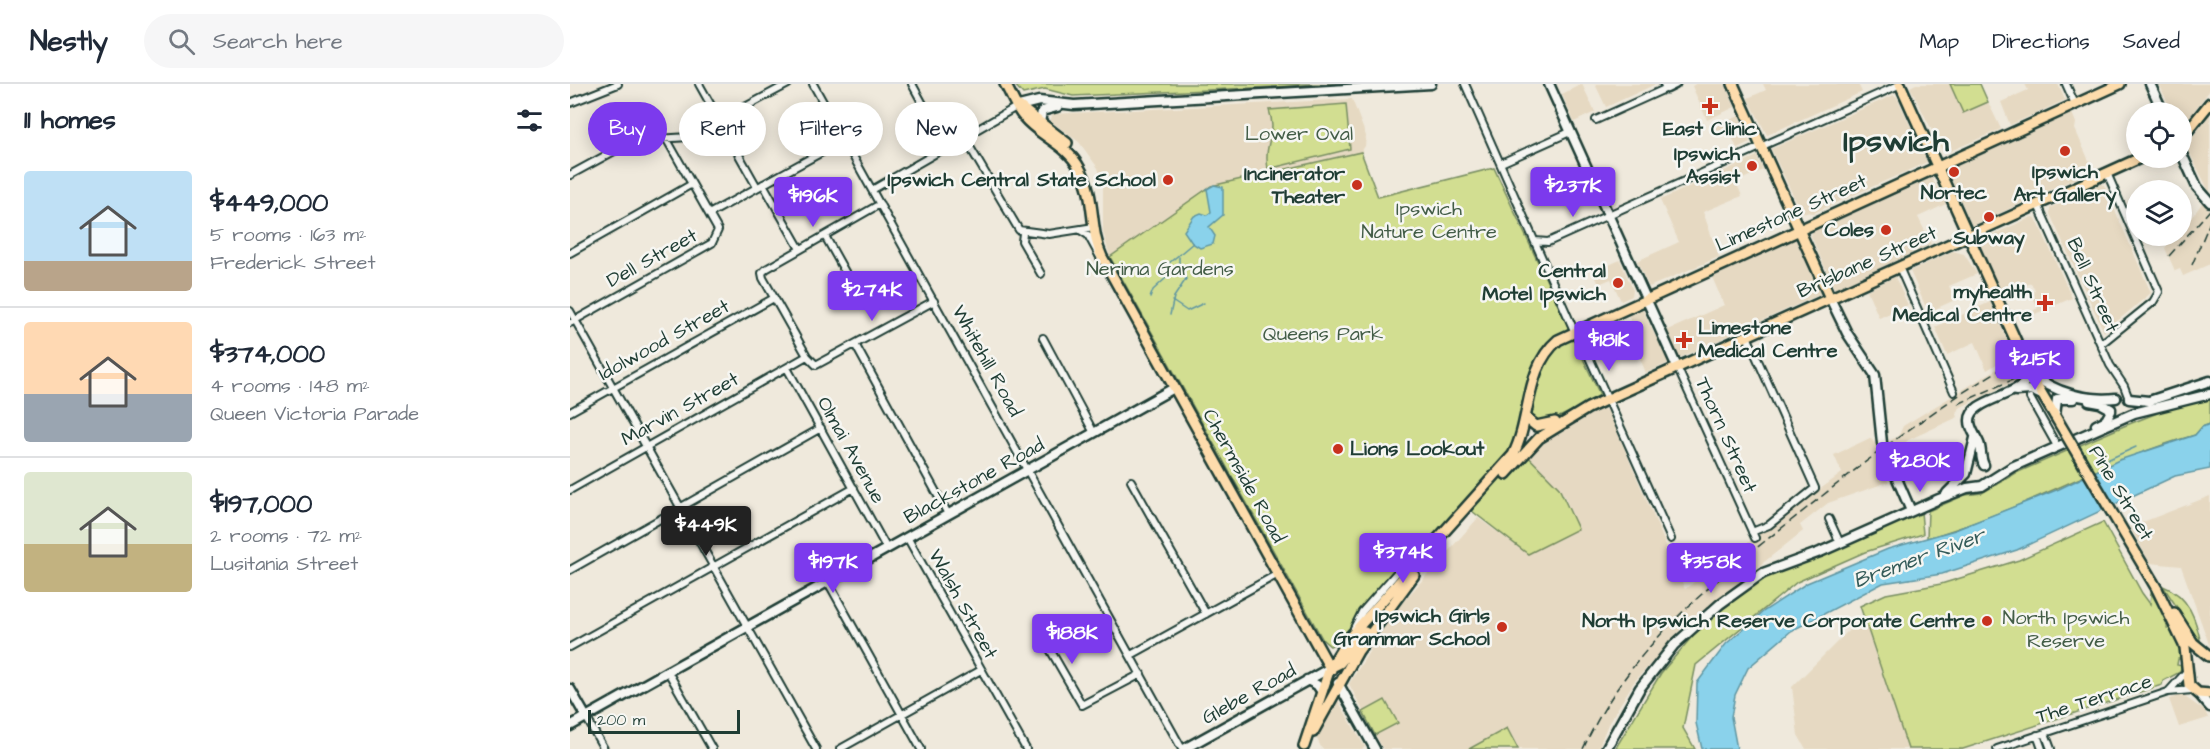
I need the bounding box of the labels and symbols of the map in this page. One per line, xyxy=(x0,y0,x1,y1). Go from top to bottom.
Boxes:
marker: East Clinic xyxy=(1701,97,1719,115)
place label: East Clinic xyxy=(1663,115,1757,143)
district label: Ipswich xyxy=(1843,119,1950,164)
park label: Lower Oval xyxy=(1245,120,1353,148)
place label: Ipswich Assist xyxy=(1674,140,1741,191)
marker: Ipswich Art Gallery xyxy=(2058,144,2072,158)
place label: Ipswich Art Gallery xyxy=(2013,158,2117,210)
marker: Ipswich Assist xyxy=(1745,159,1759,173)
place label: Incinerator Theater xyxy=(1244,160,1346,211)
marker: Nortec xyxy=(1947,165,1961,179)
place label: Ipswich Central State School xyxy=(888,166,1156,194)
pin: $237K xyxy=(1531,167,1615,218)
street label: Limestone Street xyxy=(1711,167,1871,259)
marker: Ipswich Central State School xyxy=(1161,173,1175,187)
pin: $196K xyxy=(771,177,855,228)
marker: Incinerator Theater xyxy=(1350,178,1364,192)
place label: Nortec xyxy=(1921,179,1988,207)
park label: Ipswich Nature Centre xyxy=(1361,195,1497,246)
marker: Subway xyxy=(1982,210,1996,224)
place label: Coles xyxy=(1825,216,1874,244)
street label: Brisbane Street xyxy=(1793,219,1941,305)
street label: Dell Street xyxy=(602,222,702,294)
marker: Coles xyxy=(1879,223,1893,237)
place label: Subway xyxy=(1952,224,2025,253)
street label: Bell Street xyxy=(2060,233,2126,337)
park label: Nerima Gardens xyxy=(1086,255,1234,283)
place label: Central Motel Ipswich xyxy=(1482,257,1607,308)
pin: $274K xyxy=(830,271,914,322)
marker: Central Motel Ipswich xyxy=(1611,276,1625,290)
place label: myhealth Medical Centre xyxy=(1892,278,2033,329)
street label: Idolwood Street xyxy=(593,292,735,388)
marker: myhealth Medical Centre xyxy=(2036,294,2054,312)
street label: Whitehill Road xyxy=(945,300,1029,422)
place label: Limestone Medical Centre xyxy=(1698,314,1838,365)
park label: Queens Park xyxy=(1263,320,1383,348)
pin: $181K xyxy=(1567,321,1651,372)
marker: Limestone Medical Centre xyxy=(1675,331,1693,349)
pin: $215K xyxy=(1993,340,2077,391)
street label: Marvin Street xyxy=(616,365,744,453)
street label: Thorn Street xyxy=(1688,373,1764,497)
street label: Olmai Avenue xyxy=(810,391,892,509)
street label: Chermside Road xyxy=(1195,404,1293,548)
street label: Blackstone Road xyxy=(899,431,1049,531)
place label: Lions Lookout xyxy=(1350,435,1485,463)
street label: Pine Street xyxy=(2082,440,2160,546)
marker: Lions Lookout xyxy=(1331,442,1345,456)
pin: $280K xyxy=(1878,442,1962,493)
pin: $449K xyxy=(664,506,748,557)
water label: Bremer River xyxy=(1849,520,1991,595)
pin: $374K xyxy=(1361,533,1445,584)
pin: $197K xyxy=(791,543,875,594)
pin: $358K xyxy=(1669,543,1753,594)
street label: Walsh Street xyxy=(921,544,1005,664)
place label: Ipswich Girls Grammar School xyxy=(1334,602,1490,653)
park label: North Ipswich Reserve xyxy=(2003,604,2129,655)
place label: North Ipswich Reserve Corporate Centre xyxy=(1582,607,1975,635)
pin: $188K xyxy=(1030,614,1114,665)
marker: North Ipswich Reserve Corporate Centre xyxy=(1980,614,1994,628)
marker: Ipswich Girls Grammar School xyxy=(1495,620,1509,634)
street label: Glebe Road xyxy=(1197,657,1301,731)
street label: The Terrace xyxy=(2033,667,2156,731)
scale bar xyxy=(588,707,740,734)

